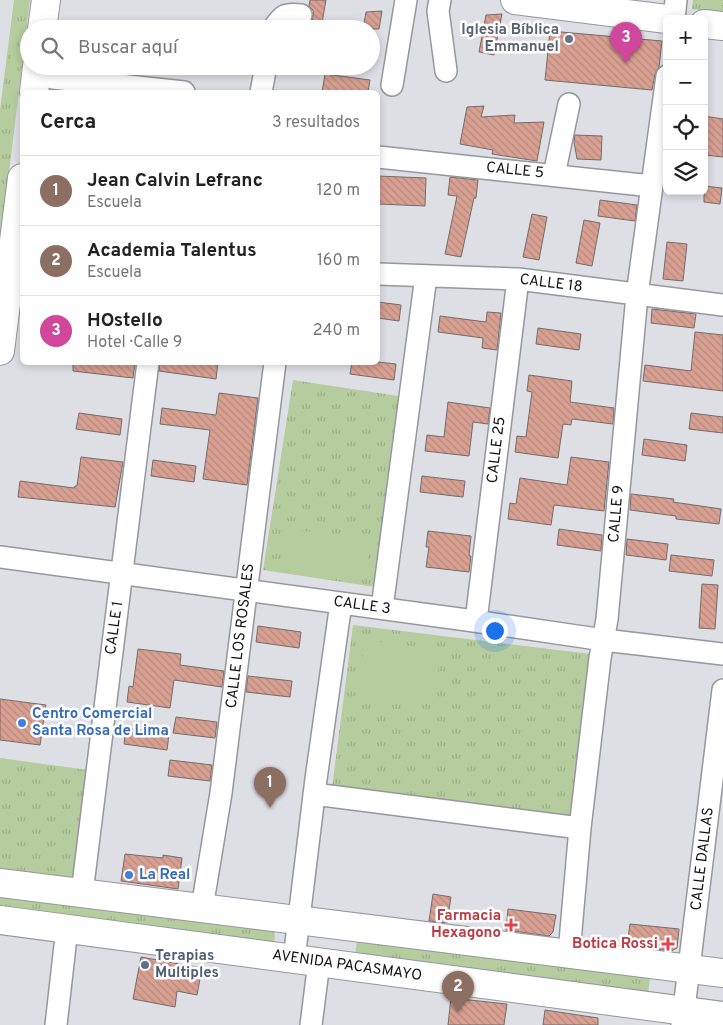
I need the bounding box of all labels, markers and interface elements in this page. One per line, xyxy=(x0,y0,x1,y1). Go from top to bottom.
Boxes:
map controls xyxy=(663,15,708,195)
button: + xyxy=(663,15,708,60)
search box xyxy=(20,20,380,75)
place label: Iglesia Bíblica Emmanuel xyxy=(461,21,559,57)
pin: 3 xyxy=(610,22,642,63)
marker: Iglesia Bíblica Emmanuel xyxy=(563,33,575,45)
icon: search xyxy=(38,34,66,62)
text: Buscar aquí xyxy=(78,36,178,60)
button: − xyxy=(663,60,708,105)
button: locate xyxy=(663,105,708,150)
text: Cerca xyxy=(40,109,96,136)
text: 3 resultados xyxy=(272,113,360,133)
button: layers xyxy=(663,150,708,195)
street label: CALLE 5 xyxy=(485,159,545,183)
text: Jean Calvin Lefranc xyxy=(87,169,263,193)
text: 1 xyxy=(53,181,59,201)
text: 120 m xyxy=(317,181,360,201)
text: Escuela xyxy=(87,193,142,213)
text: Academia Talentus xyxy=(87,239,257,263)
text: 2 xyxy=(51,251,61,271)
text: 160 m xyxy=(317,251,360,271)
text: Escuela xyxy=(87,263,142,283)
street label: CALLE 18 xyxy=(518,271,584,297)
text: HOstello xyxy=(87,309,163,333)
text: 3 xyxy=(51,321,61,341)
text: 240 m xyxy=(313,321,360,341)
text: Hotel · Calle 9 xyxy=(87,333,182,353)
street label: CALLE 25 xyxy=(483,416,511,484)
street label: CALLE 9 xyxy=(605,485,629,543)
street label: CALLE LOS ROSALES xyxy=(223,562,259,710)
street label: CALLE 3 xyxy=(332,593,392,619)
street label: CALLE 1 xyxy=(102,600,128,656)
your location xyxy=(482,618,508,644)
place label: Centro Comercial Santa Rosa de Lima xyxy=(32,705,169,741)
marker: Centro Comercial Santa Rosa de Lima xyxy=(16,717,28,729)
pin: 1 xyxy=(254,767,286,808)
street label: CALLE DALLAS xyxy=(687,806,719,912)
place label: La Real xyxy=(139,866,190,885)
marker: La Real xyxy=(123,869,135,881)
place label: Farmacia Hexagono xyxy=(431,907,501,943)
marker: Farmacia Hexagono xyxy=(505,919,517,931)
place label: Botica Rossi xyxy=(572,935,658,954)
marker: Botica Rossi xyxy=(662,938,674,950)
street label: AVENIDA PACASMAYO xyxy=(271,946,423,986)
place label: Terapias Multiples xyxy=(155,947,219,983)
marker: Terapias Multiples xyxy=(139,959,151,971)
pin: 2 xyxy=(442,971,474,1012)

